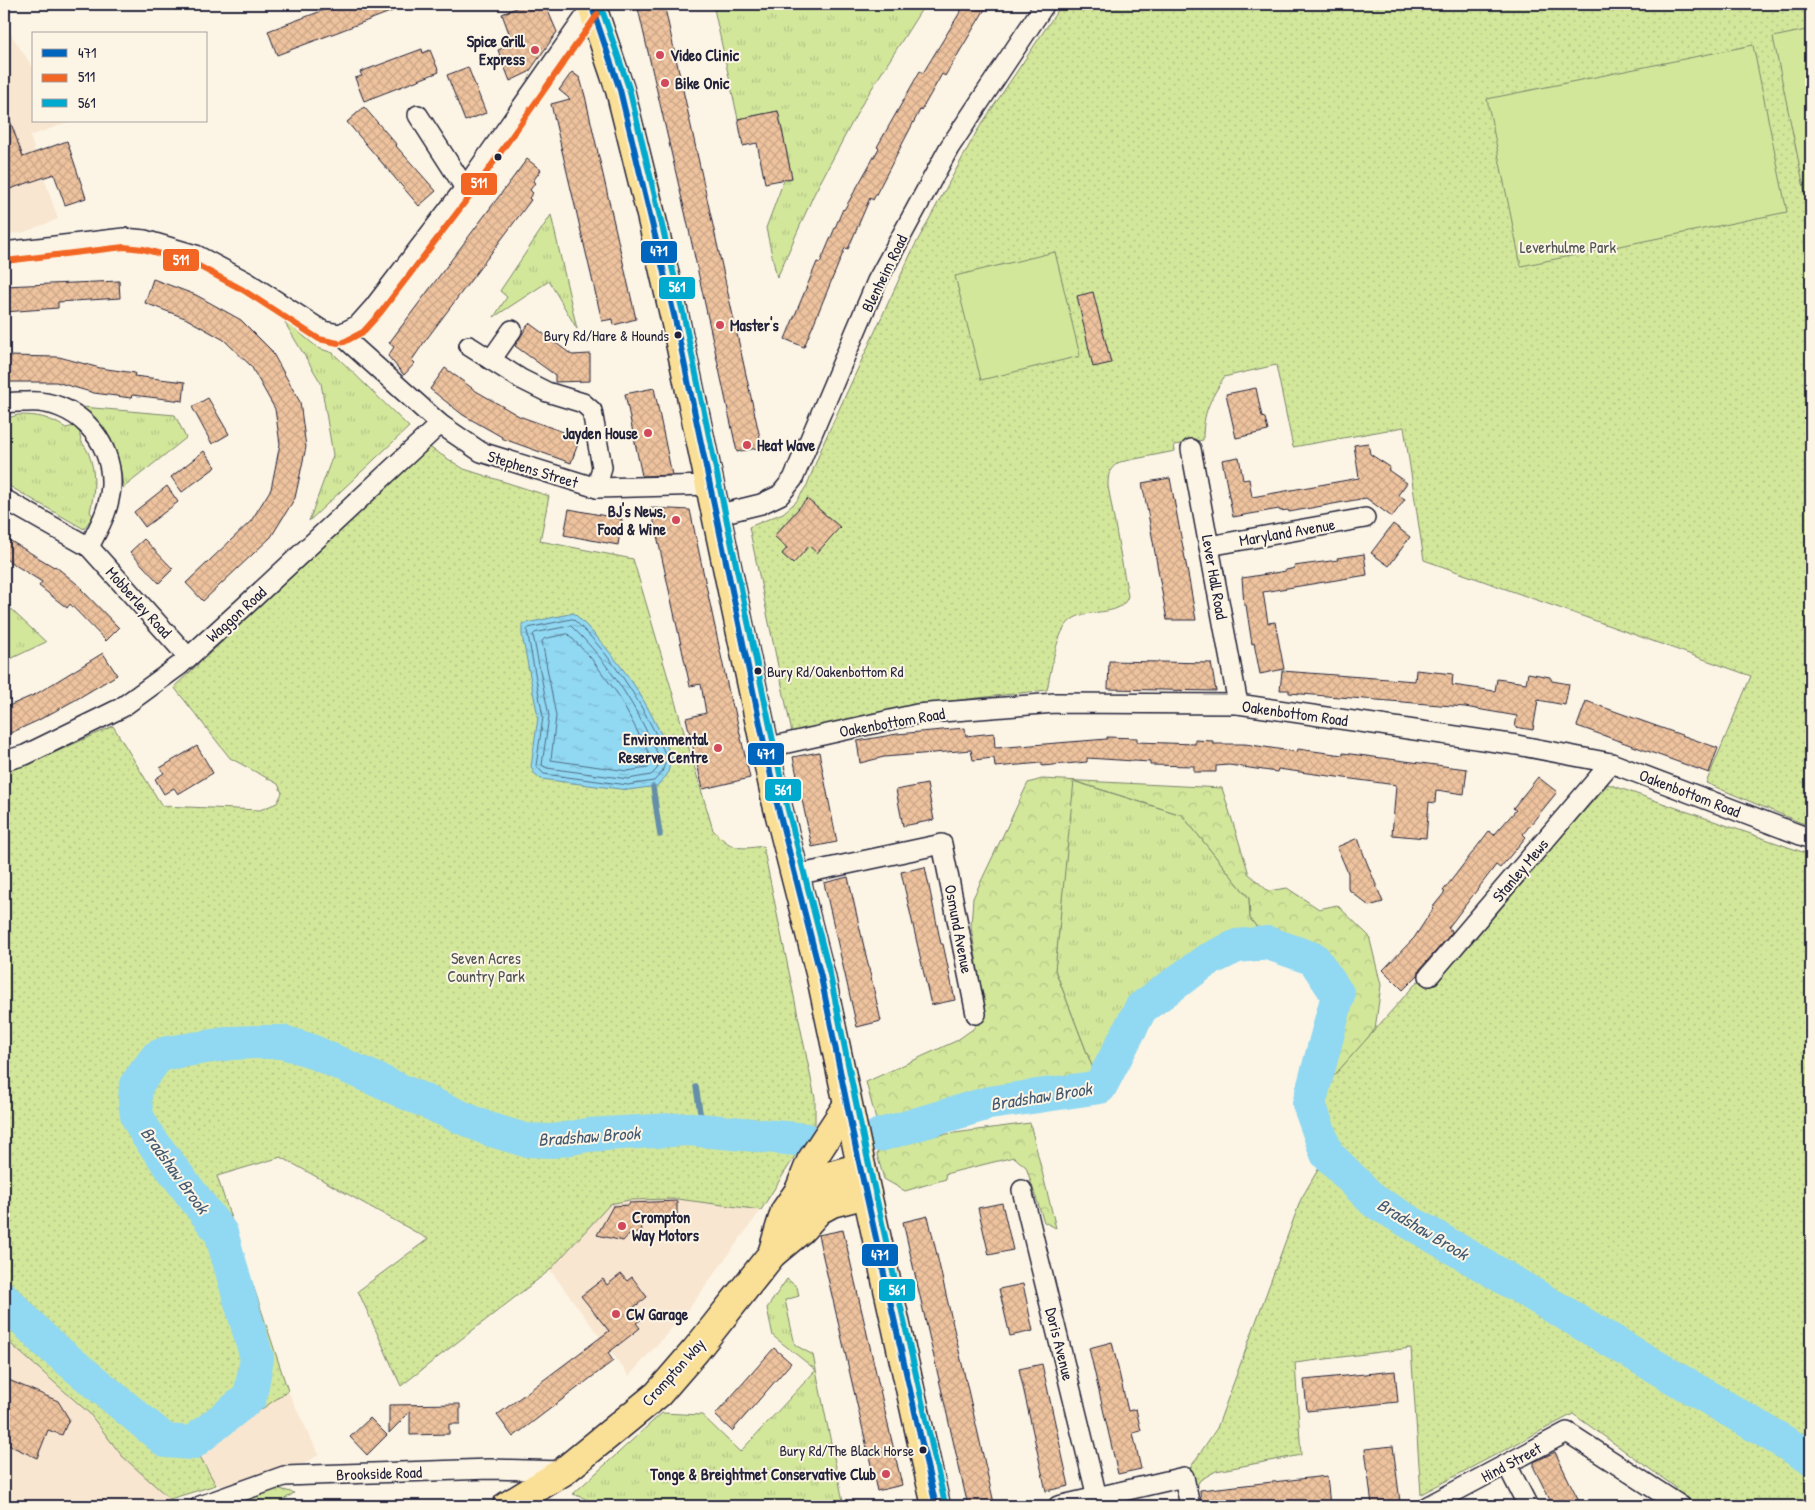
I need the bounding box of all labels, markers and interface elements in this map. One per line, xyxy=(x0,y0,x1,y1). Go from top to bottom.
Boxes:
place label: Spice Grill Express xyxy=(467,30,526,71)
legend xyxy=(32,32,208,122)
text: 471 xyxy=(78,42,97,63)
marker: Spice Grill Express xyxy=(529,44,541,56)
place label: Video Clinic xyxy=(670,44,740,66)
marker: Video Clinic xyxy=(654,49,666,61)
text: 511 xyxy=(78,66,95,87)
place label: Bike Onic xyxy=(675,72,730,94)
marker: Bike Onic xyxy=(659,77,671,89)
text: 561 xyxy=(78,92,96,113)
unlabelled marker xyxy=(493,152,503,162)
line badge: 511 xyxy=(460,172,498,196)
text: 511 xyxy=(471,173,487,192)
street label: Blenheim Road xyxy=(856,231,912,315)
park label: Leverhulme Park xyxy=(1520,236,1617,258)
line badge: 471 xyxy=(640,240,678,264)
text: 471 xyxy=(650,241,668,260)
line badge: 511 xyxy=(162,248,200,272)
text: 511 xyxy=(173,250,189,269)
line badge: 561 xyxy=(658,276,696,300)
text: 561 xyxy=(669,277,685,296)
place label: Master's xyxy=(730,314,780,336)
marker: Master's xyxy=(714,319,726,331)
place label: Bury Rd/Hare & Hounds xyxy=(544,325,669,346)
marker: Bury Rd/Hare & Hounds xyxy=(673,330,683,340)
place label: Jayden House xyxy=(563,422,639,445)
marker: Jayden House xyxy=(642,427,654,439)
place label: Heat Wave xyxy=(757,434,816,456)
marker: Heat Wave xyxy=(741,439,753,451)
street label: Stephens Street xyxy=(485,445,581,493)
place label: BJ's News, Food & Wine xyxy=(597,500,667,540)
street label: Maryland Avenue xyxy=(1237,513,1337,551)
marker: BJ's News, Food & Wine xyxy=(670,514,682,526)
street label: Lever Hall Road xyxy=(1197,533,1233,621)
street label: Mobberley Road xyxy=(101,562,177,642)
street label: Waggon Road xyxy=(201,581,271,647)
place label: Bury Rd/Oakenbottom Rd xyxy=(767,661,903,682)
marker: Bury Rd/Oakenbottom Rd xyxy=(753,666,763,676)
street label: Oakenbottom Road xyxy=(1241,695,1349,731)
street label: Oakenbottom Road xyxy=(838,702,946,742)
place label: Environmental Reserve Centre xyxy=(619,728,709,768)
marker: Environmental Reserve Centre xyxy=(712,742,724,754)
line badge: 471 xyxy=(747,742,785,766)
text: 471 xyxy=(757,744,775,763)
street label: Oakenbottom Road xyxy=(1636,764,1744,822)
line badge: 561 xyxy=(764,778,802,802)
text: 561 xyxy=(775,780,791,799)
street label: Stanley Mews xyxy=(1487,833,1553,907)
street label: Osmund Avenue xyxy=(940,883,979,976)
park label: Seven Acres Country Park xyxy=(447,947,525,987)
water label: Bradshaw Brook xyxy=(989,1075,1095,1116)
water label: Bradshaw Brook xyxy=(537,1120,642,1152)
water label: Bradshaw Brook xyxy=(135,1121,216,1220)
water label: Bradshaw Brook xyxy=(1373,1192,1475,1267)
place label: Crompton Way Motors xyxy=(632,1206,700,1247)
marker: Crompton Way Motors xyxy=(616,1220,628,1232)
line badge: 471 xyxy=(861,1243,899,1267)
text: 471 xyxy=(871,1245,889,1264)
line badge: 561 xyxy=(878,1278,916,1302)
text: 561 xyxy=(889,1280,905,1299)
place label: CW Garage xyxy=(626,1303,689,1326)
street label: Doris Avenue xyxy=(1040,1305,1080,1383)
marker: CW Garage xyxy=(610,1308,622,1320)
street label: Crompton Way xyxy=(636,1333,710,1411)
street label: Hind Street xyxy=(1477,1437,1546,1487)
place label: Bury Rd/The Black Horse xyxy=(780,1440,914,1461)
marker: Bury Rd/The Black Horse xyxy=(918,1445,928,1455)
street label: Brookside Road xyxy=(336,1461,422,1485)
place label: Tonge & Breightmet Conservative Club xyxy=(649,1463,876,1486)
marker: Tonge & Breightmet Conservative Club xyxy=(880,1468,892,1480)

